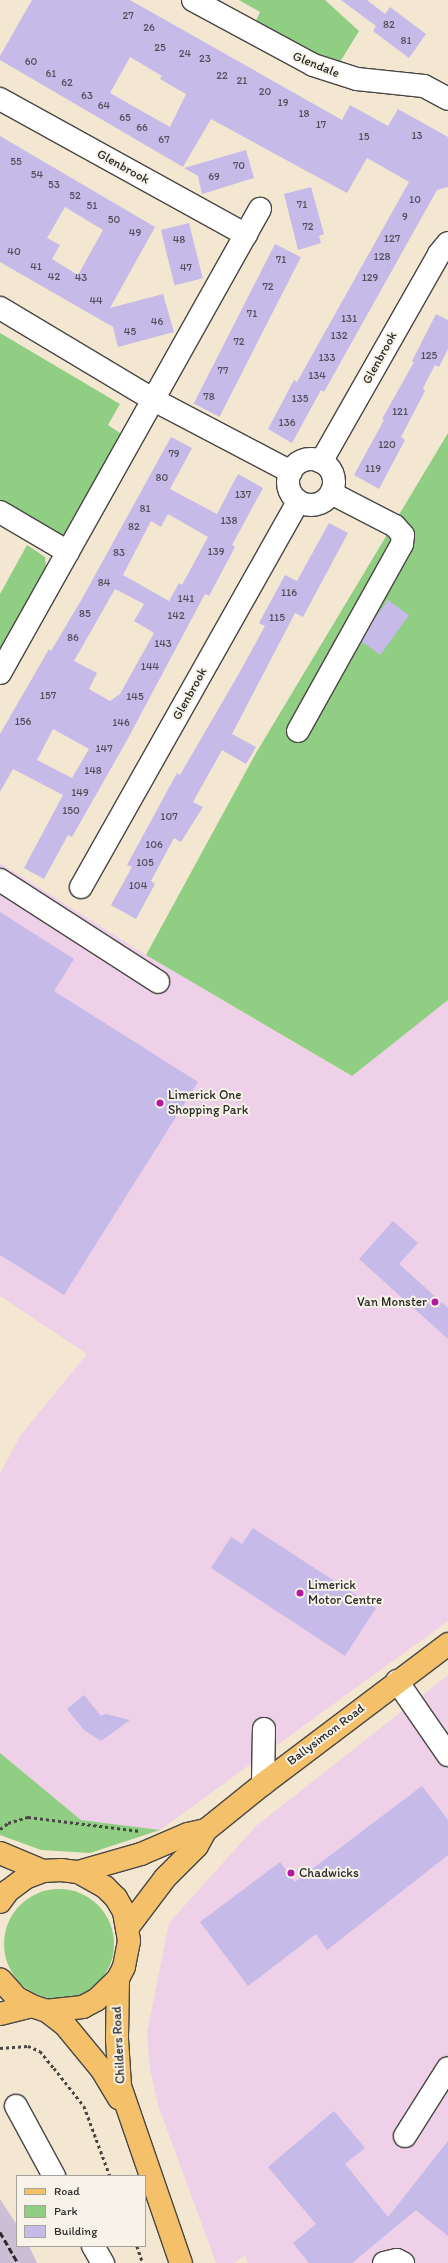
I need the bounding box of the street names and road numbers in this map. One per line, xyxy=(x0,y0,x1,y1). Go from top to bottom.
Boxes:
street label: Glendale xyxy=(290,49,342,81)
street label: Glenbrook xyxy=(94,146,152,188)
street label: Glenbrook xyxy=(359,329,401,387)
street label: Glenbrook xyxy=(169,665,211,723)
street label: Ballysimon Road xyxy=(284,1701,368,1769)
street label: Childers Road xyxy=(109,2006,129,2084)

